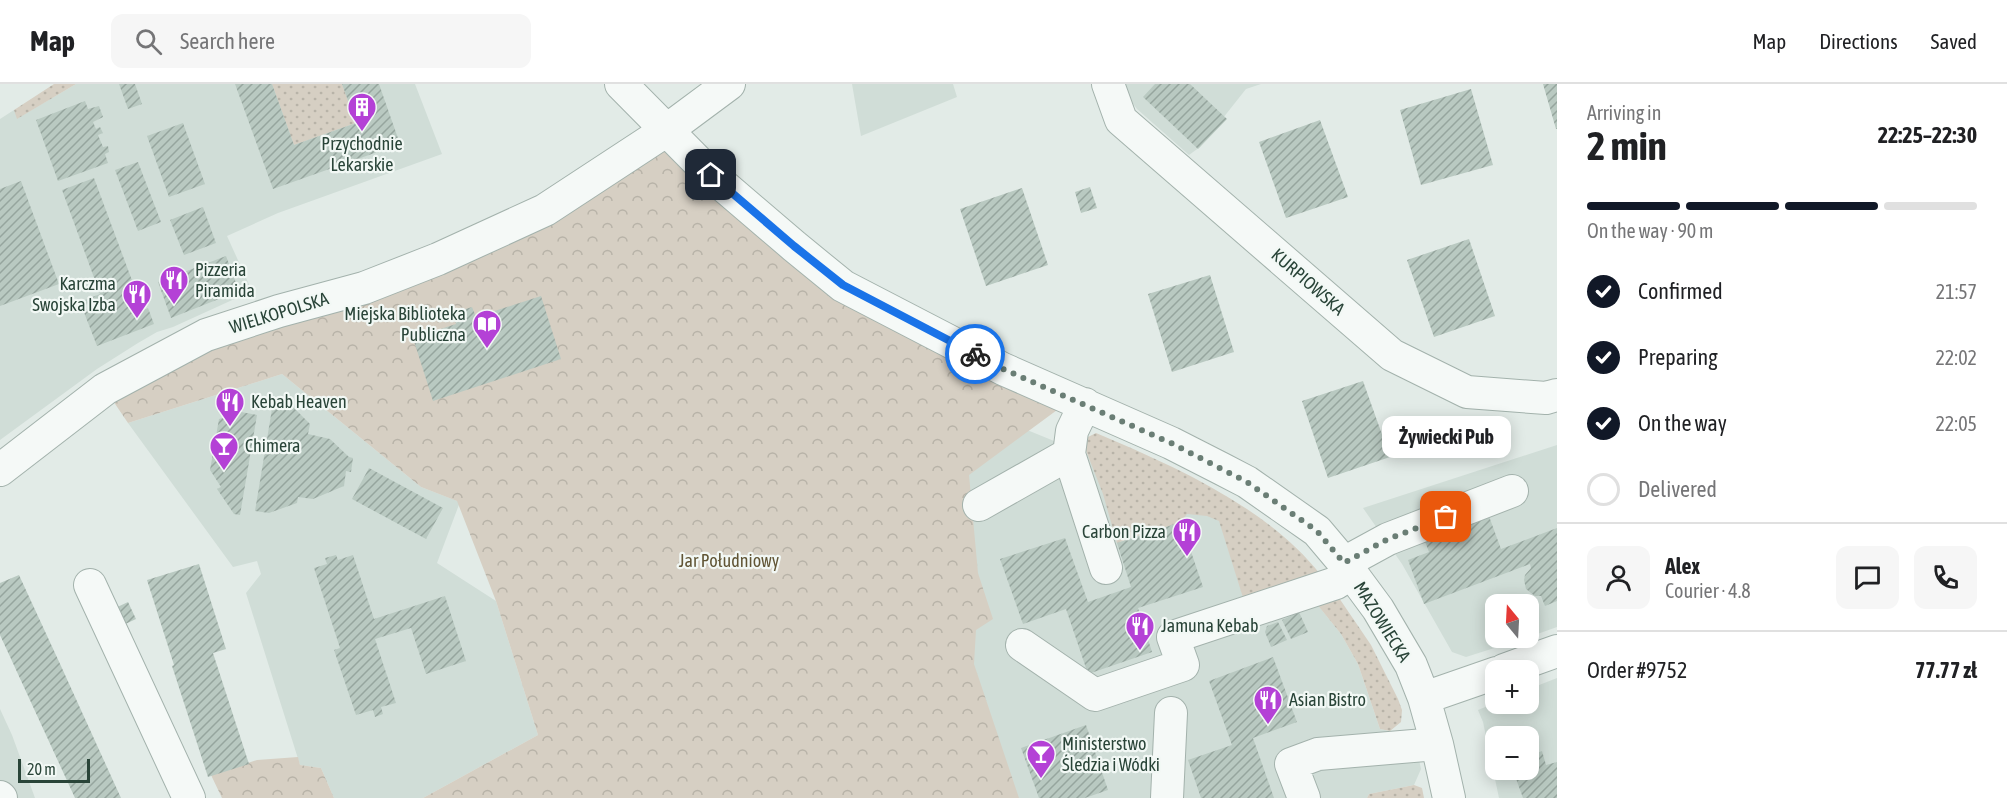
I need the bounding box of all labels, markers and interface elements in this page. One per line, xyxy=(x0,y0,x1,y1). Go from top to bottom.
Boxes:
search box xyxy=(111,14,531,68)
text: Map xyxy=(30,25,75,57)
icon: search xyxy=(132,25,165,58)
text: Search here xyxy=(180,28,275,54)
text: Map xyxy=(1752,29,1786,53)
text: Directions xyxy=(1819,29,1898,53)
text: Saved xyxy=(1931,29,1977,53)
building icon: Przychodnie Lekarskie xyxy=(346,91,378,133)
text: Arriving in xyxy=(1587,101,1661,124)
text: 22:25–22:30 xyxy=(1878,122,1977,148)
text: 2 min xyxy=(1587,124,1667,168)
place label: Przychodnie Lekarskie xyxy=(321,133,403,175)
pin xyxy=(685,149,736,200)
icon: home xyxy=(694,158,727,191)
text: On the way · 90 m xyxy=(1587,219,1713,242)
street label: KURPIOWSKA xyxy=(1267,244,1349,319)
place label: Pizzeria Piramida xyxy=(195,259,255,301)
restaurant icon: Pizzeria Piramida xyxy=(158,264,190,306)
place label: Karczma Swojska Izba xyxy=(32,273,116,315)
icon: check xyxy=(1587,275,1620,308)
restaurant icon: Karczma Swojska Izba xyxy=(121,278,153,320)
text: Confirmed xyxy=(1638,278,1723,304)
text: 21:57 xyxy=(1936,280,1977,303)
street label: WIELKOPOLSKA xyxy=(227,287,331,338)
place label: Miejska Biblioteka Publiczna xyxy=(344,303,466,345)
library icon: Miejska Biblioteka Publiczna xyxy=(471,308,503,350)
courier xyxy=(945,324,1005,384)
icon: bike xyxy=(959,338,992,371)
icon: check xyxy=(1587,341,1620,374)
text: Preparing xyxy=(1638,344,1718,370)
text: 22:02 xyxy=(1935,346,1977,369)
restaurant icon: Kebab Heaven xyxy=(214,386,246,428)
place label: Kebab Heaven xyxy=(251,391,347,412)
icon: check xyxy=(1587,407,1620,440)
text: On the way xyxy=(1638,410,1727,436)
text: 22:05 xyxy=(1935,412,1977,435)
callout: Żywiecki Pub xyxy=(1382,415,1510,457)
text: Żywiecki Pub xyxy=(1399,425,1494,448)
bar icon: Chimera xyxy=(208,430,240,472)
place label: Chimera xyxy=(245,435,300,456)
text: Delivered xyxy=(1638,476,1717,502)
pin xyxy=(1420,491,1471,542)
icon: bag xyxy=(1429,500,1462,533)
restaurant icon: Carbon Pizza xyxy=(1171,516,1203,558)
place label: Carbon Pizza xyxy=(1082,521,1166,542)
button: person xyxy=(1587,546,1650,609)
button: chat xyxy=(1836,546,1899,609)
button: phone xyxy=(1914,546,1977,609)
park label: Jar Południowy xyxy=(679,550,779,571)
text: Alex xyxy=(1665,553,1700,579)
street label: MAZOWIECKA xyxy=(1350,578,1415,666)
text: Courier · 4.8 xyxy=(1665,579,1751,602)
north arrow xyxy=(1485,594,1539,648)
map controls xyxy=(1485,594,1539,780)
restaurant icon: Jamuna Kebab xyxy=(1124,610,1156,652)
place label: Jamuna Kebab xyxy=(1161,615,1258,636)
text: Order #9752 xyxy=(1587,657,1687,683)
text: 77.77 zł xyxy=(1915,657,1977,683)
button: + xyxy=(1485,660,1539,714)
restaurant icon: Asian Bistro xyxy=(1252,684,1284,726)
place label: Asian Bistro xyxy=(1289,689,1366,710)
button: − xyxy=(1485,726,1539,780)
place label: Ministerstwo Śledzia i Wódki xyxy=(1062,733,1160,775)
bar icon: Ministerstwo Śledzia i Wódki xyxy=(1025,738,1057,780)
scale bar xyxy=(18,756,90,784)
text: 20 m xyxy=(27,760,56,778)

